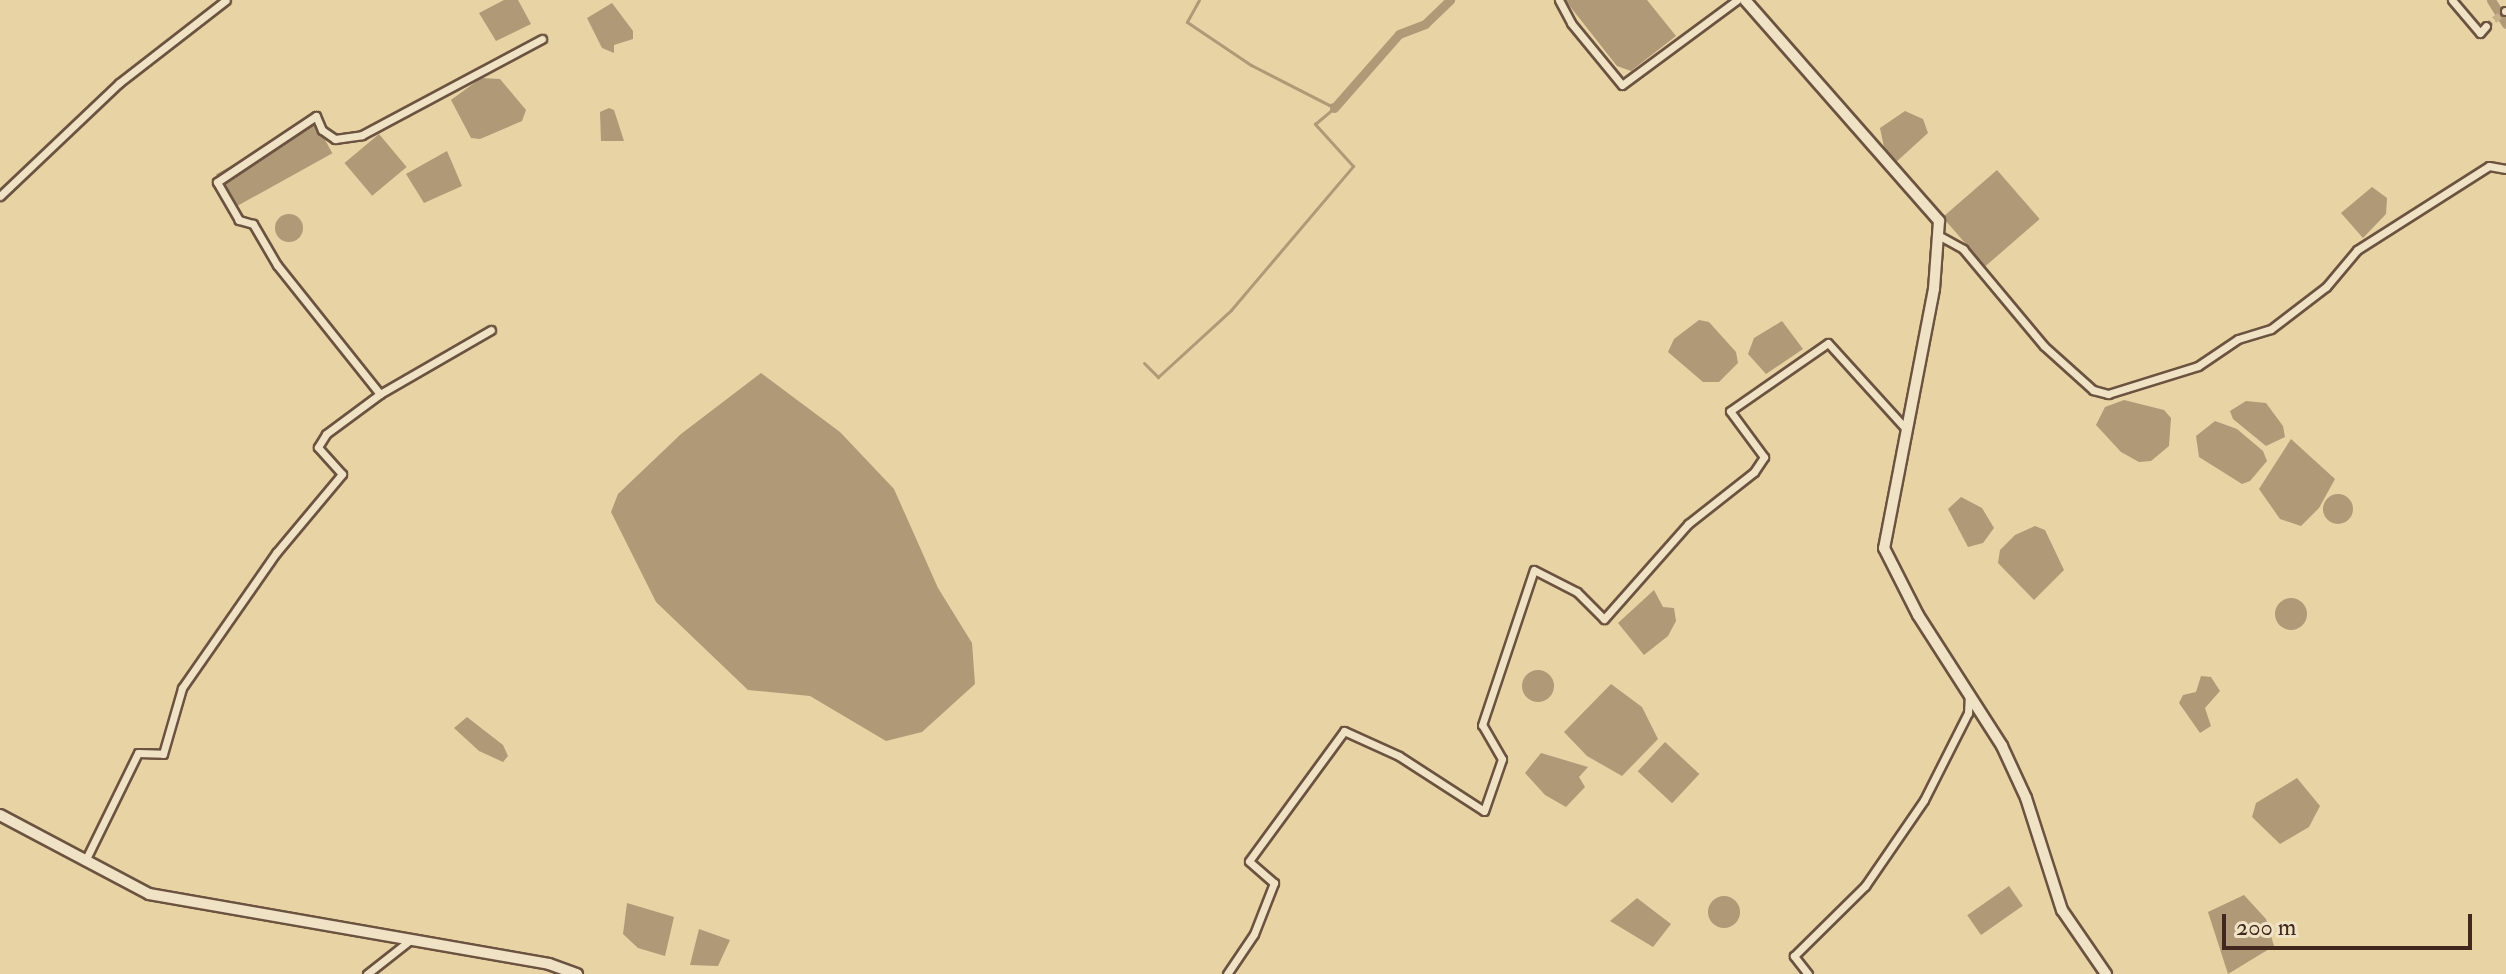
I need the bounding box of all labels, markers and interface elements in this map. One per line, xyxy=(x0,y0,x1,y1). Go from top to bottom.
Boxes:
scale bar xyxy=(2226,898,2476,948)
text: 200 m xyxy=(2236,912,2296,943)

